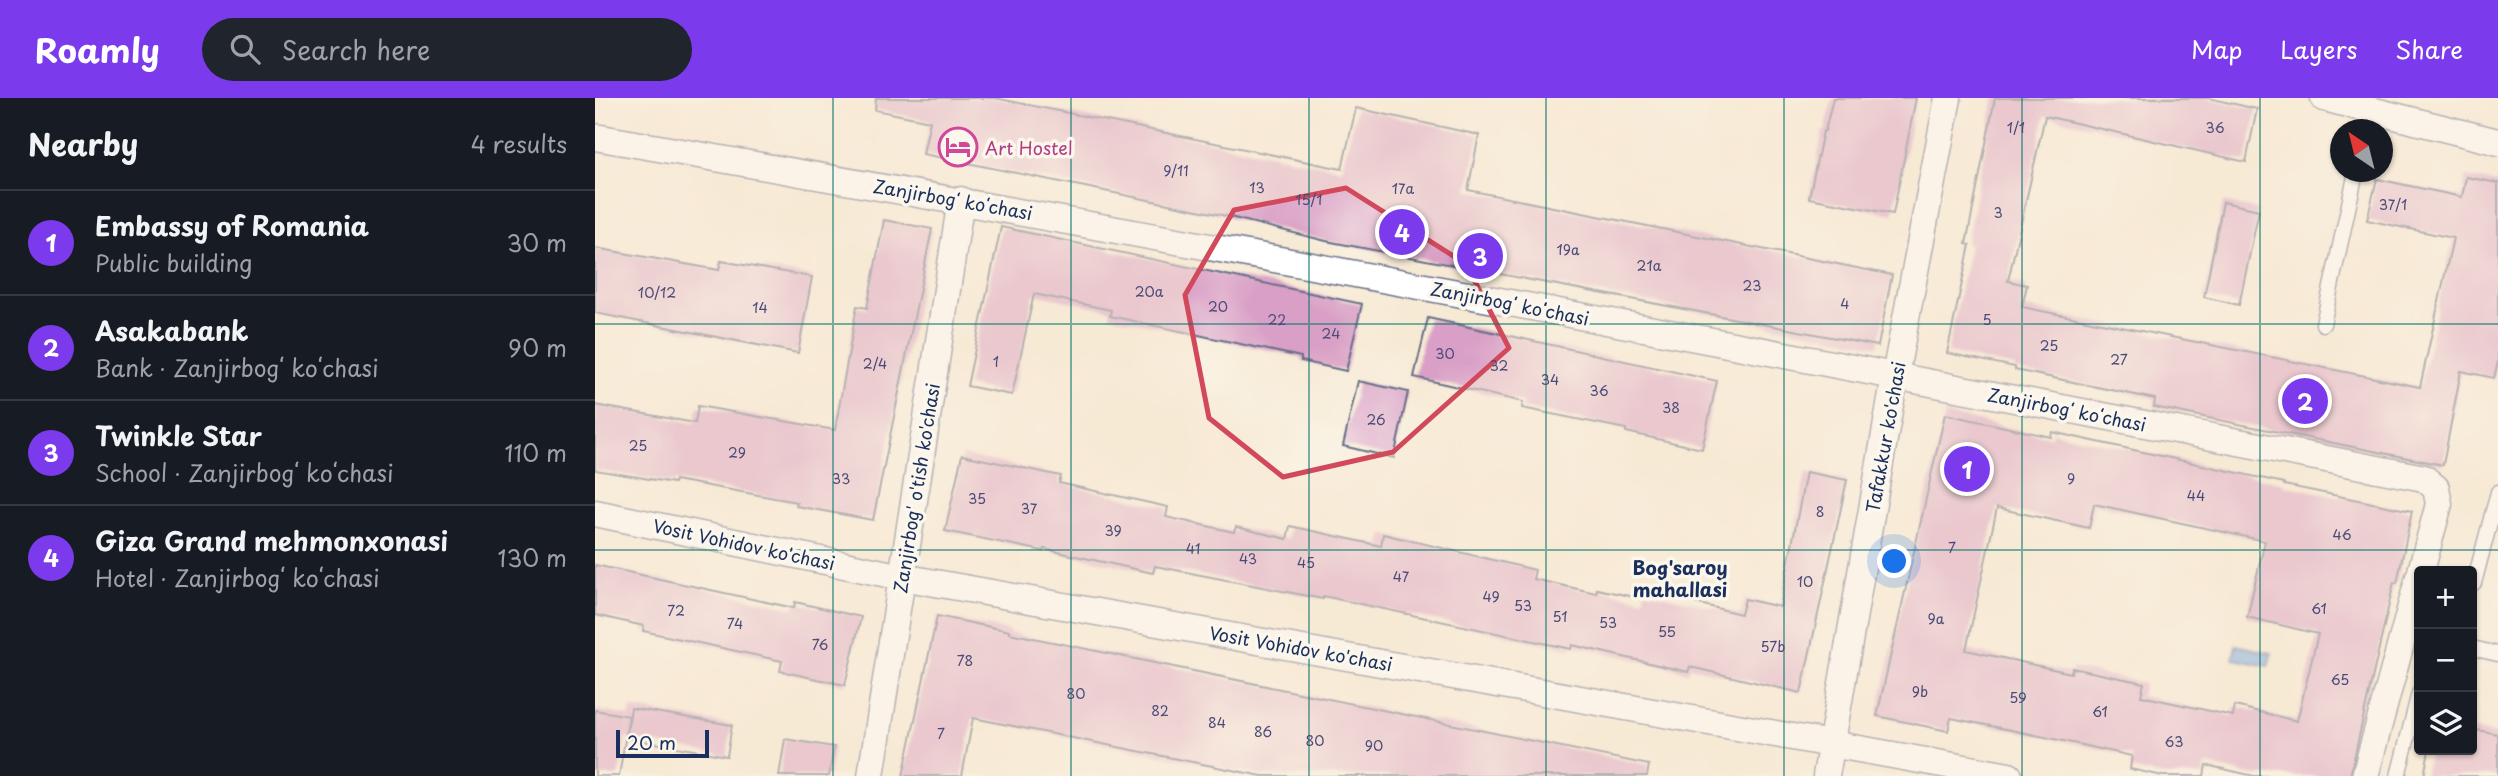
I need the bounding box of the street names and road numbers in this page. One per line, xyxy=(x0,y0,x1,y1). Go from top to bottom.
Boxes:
street label: Zanjirbogʻ koʻchasi xyxy=(871,172,1035,226)
street label: Zanjirbogʻ koʻchasi xyxy=(1428,274,1592,332)
street label: Tafakkur ko'chasi xyxy=(1858,359,1912,515)
street label: Zanjirbogʻ koʻchasi xyxy=(1985,380,2149,438)
street label: Zanjirbog' o'tish ko'chasi xyxy=(886,381,946,595)
street label: Vosit Vohidov ko'chasi xyxy=(650,511,838,577)
street label: Vosit Vohidov ko'chasi xyxy=(1207,619,1395,677)

